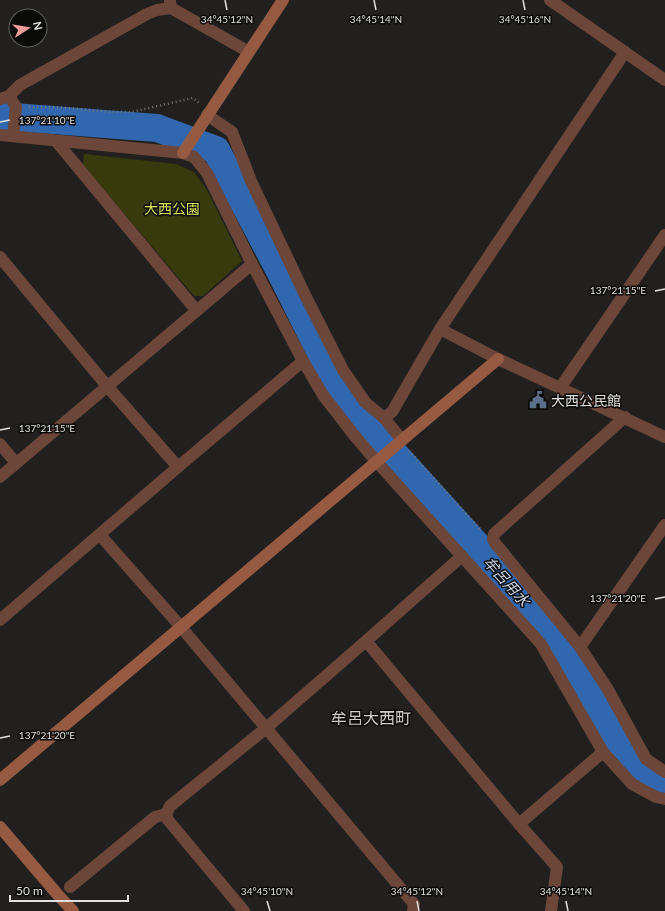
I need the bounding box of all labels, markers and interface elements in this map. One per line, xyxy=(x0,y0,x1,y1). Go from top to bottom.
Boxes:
north arrow xyxy=(8,8,48,48)
text: 34°45'12"N xyxy=(201,13,253,25)
text: 34°45'14"N xyxy=(350,13,402,25)
text: 34°45'16"N xyxy=(499,13,551,25)
text: N xyxy=(31,20,46,31)
text: 137°21'10"E xyxy=(19,114,75,126)
park label: 大西公園 xyxy=(144,200,200,217)
text: 137°21'15"E xyxy=(590,284,646,296)
public building icon: 大西公民館 xyxy=(528,390,548,410)
place label: 大西公民館 xyxy=(551,392,621,409)
text: 137°21'15"E xyxy=(19,422,75,434)
water label: 牟呂用水 xyxy=(480,553,535,611)
text: 137°21'20"E xyxy=(590,592,646,604)
district label: 牟呂大西町 xyxy=(331,708,411,727)
text: 137°21'20"E xyxy=(19,729,75,741)
scale bar xyxy=(10,877,128,903)
text: 50 m xyxy=(16,883,43,898)
text: 34°45'10"N xyxy=(241,885,293,897)
text: 34°45'12"N xyxy=(391,885,443,897)
text: 34°45'14"N xyxy=(540,885,592,897)

